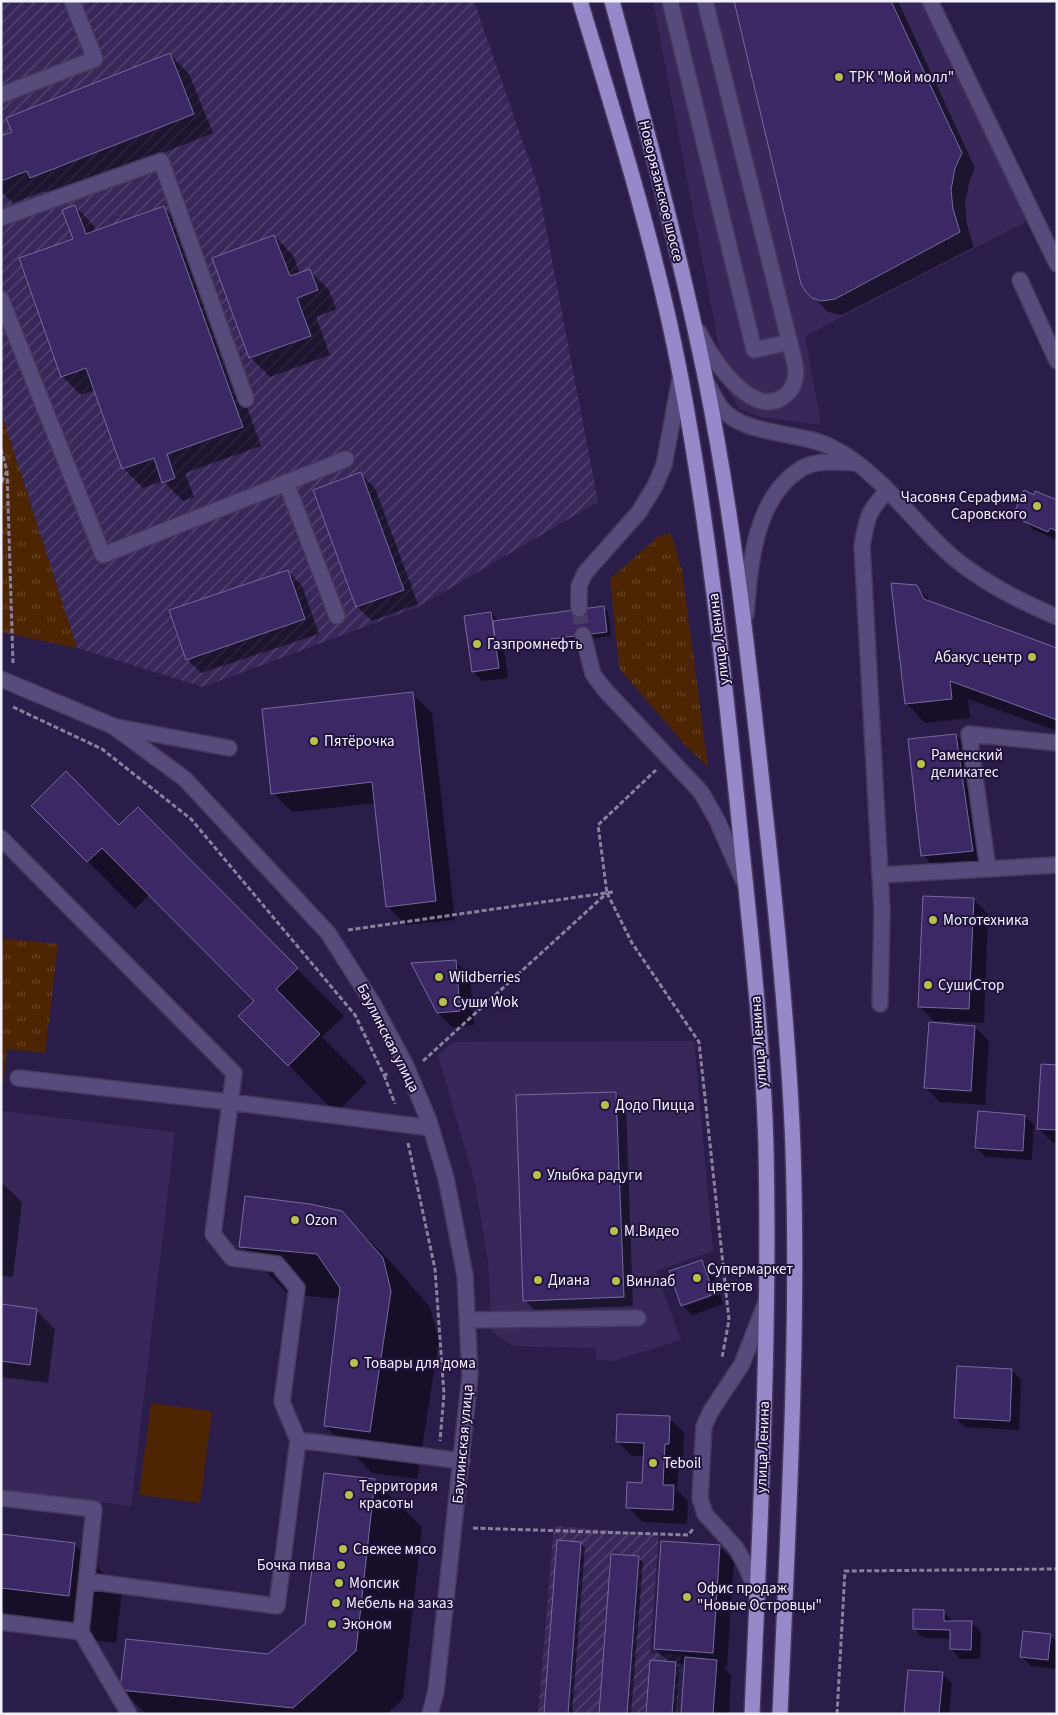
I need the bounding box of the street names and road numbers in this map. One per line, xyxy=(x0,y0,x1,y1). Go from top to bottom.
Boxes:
street label: Новорязанское шоссе xyxy=(633,118,689,264)
street label: улица Ленина xyxy=(703,592,735,686)
street label: Баулинская улица xyxy=(351,980,425,1096)
street label: улица Ленина xyxy=(745,995,773,1089)
street label: Баулинская улица xyxy=(447,1383,479,1505)
street label: улица Ленина xyxy=(751,1401,775,1493)

